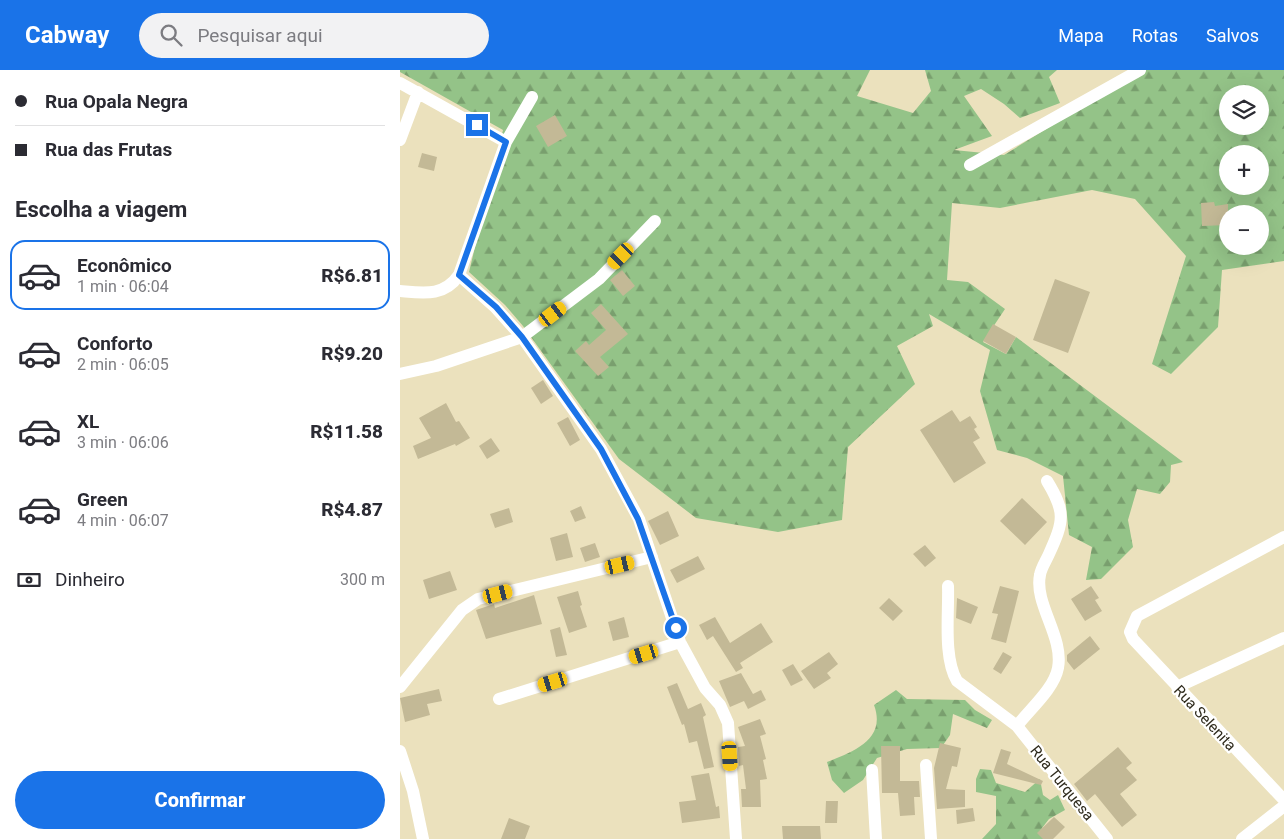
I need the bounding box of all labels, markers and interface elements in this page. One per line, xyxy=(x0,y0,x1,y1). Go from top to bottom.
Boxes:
search box xyxy=(139,13,489,58)
text: Cabway xyxy=(25,21,109,49)
icon: search xyxy=(157,21,185,49)
text: Pesquisar aqui xyxy=(197,24,323,47)
text: Mapa xyxy=(1058,25,1104,46)
text: Rotas xyxy=(1132,25,1178,46)
text: Salvos xyxy=(1206,25,1259,46)
map controls xyxy=(1219,85,1269,255)
button: layers xyxy=(1219,85,1269,135)
text: Rua Opala Negra xyxy=(45,90,188,113)
route end xyxy=(466,114,488,136)
text: Rua das Frutas xyxy=(45,138,172,161)
button: + xyxy=(1219,145,1269,195)
text: Escolha a viagem xyxy=(15,197,187,222)
button: − xyxy=(1219,205,1269,255)
car xyxy=(605,240,636,272)
icon: car xyxy=(17,253,62,298)
text: Econômico xyxy=(77,254,172,277)
text: R$6.81 xyxy=(321,264,383,287)
text: 1 min · 06:04 xyxy=(77,277,169,296)
car xyxy=(536,299,569,329)
icon: car xyxy=(17,331,62,376)
text: Conforto xyxy=(77,332,153,355)
text: R$9.20 xyxy=(321,342,383,365)
text: 2 min · 06:05 xyxy=(77,355,169,374)
icon: car xyxy=(17,409,62,454)
text: XL xyxy=(77,410,99,433)
text: R$11.58 xyxy=(310,420,383,443)
text: 3 min · 06:06 xyxy=(77,433,169,452)
icon: car xyxy=(17,487,62,532)
text: Green xyxy=(77,488,128,511)
text: R$4.87 xyxy=(321,498,383,521)
text: 4 min · 06:07 xyxy=(77,511,169,530)
car xyxy=(603,554,636,576)
icon: cash xyxy=(15,566,43,594)
text: Dinheiro xyxy=(55,568,125,591)
text: 300 m xyxy=(340,570,385,589)
car xyxy=(481,583,514,605)
route start xyxy=(665,617,687,639)
car xyxy=(627,642,660,666)
car xyxy=(536,670,569,694)
street label: Rua Selenita xyxy=(1170,682,1240,754)
car xyxy=(721,741,738,771)
street label: Rua Turquesa xyxy=(1026,742,1098,824)
button: Confirmar xyxy=(15,771,385,829)

